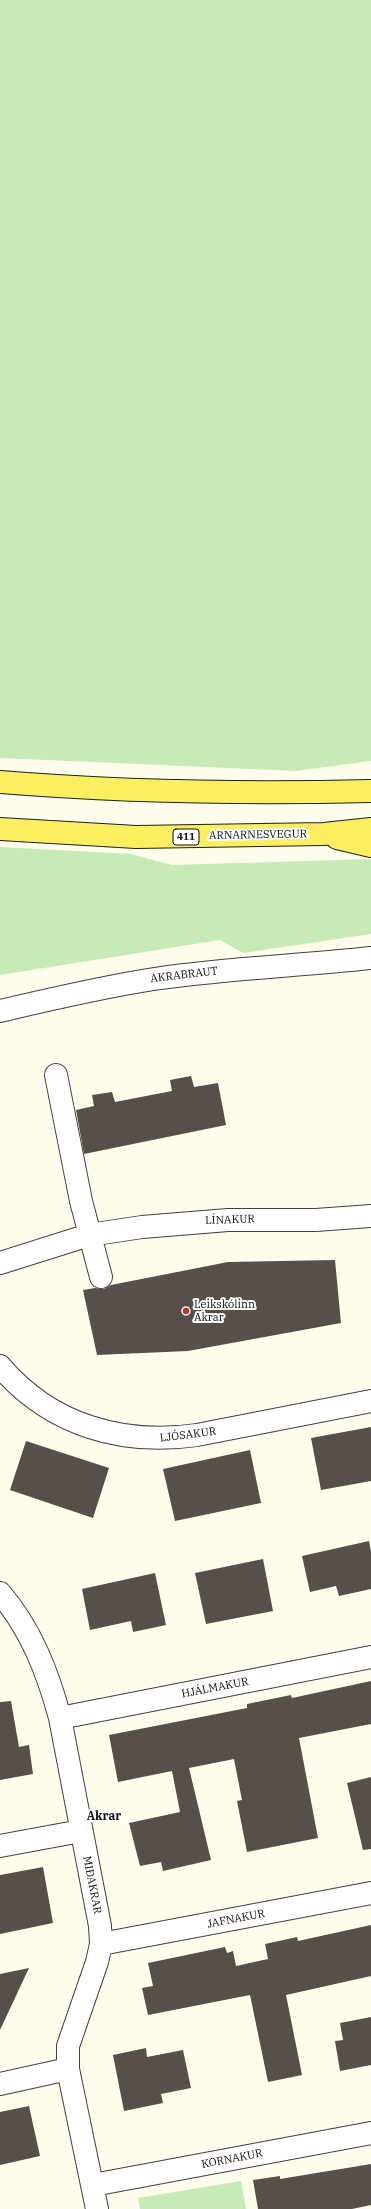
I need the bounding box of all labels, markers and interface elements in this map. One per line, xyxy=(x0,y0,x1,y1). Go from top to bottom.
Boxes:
street label: ARNARNESVEGUR xyxy=(209,828,307,842)
road number: 411 xyxy=(173,829,199,845)
street label: AKRABRAUT xyxy=(150,964,218,986)
street label: LÍNAKUR xyxy=(205,1213,255,1227)
place label: Leikskólinn Akrar xyxy=(194,1298,255,1324)
marker: Leikskólinn Akrar xyxy=(181,1306,191,1316)
street label: LJÓSAKUR xyxy=(159,1425,217,1445)
street label: HJÁLMAKUR xyxy=(180,1675,250,1701)
district label: Akrar xyxy=(87,1810,121,1824)
street label: MIÐAKRAR xyxy=(80,1855,104,1915)
street label: JAFNAKUR xyxy=(206,1907,266,1931)
street label: KORNAKUR xyxy=(200,2147,264,2171)

